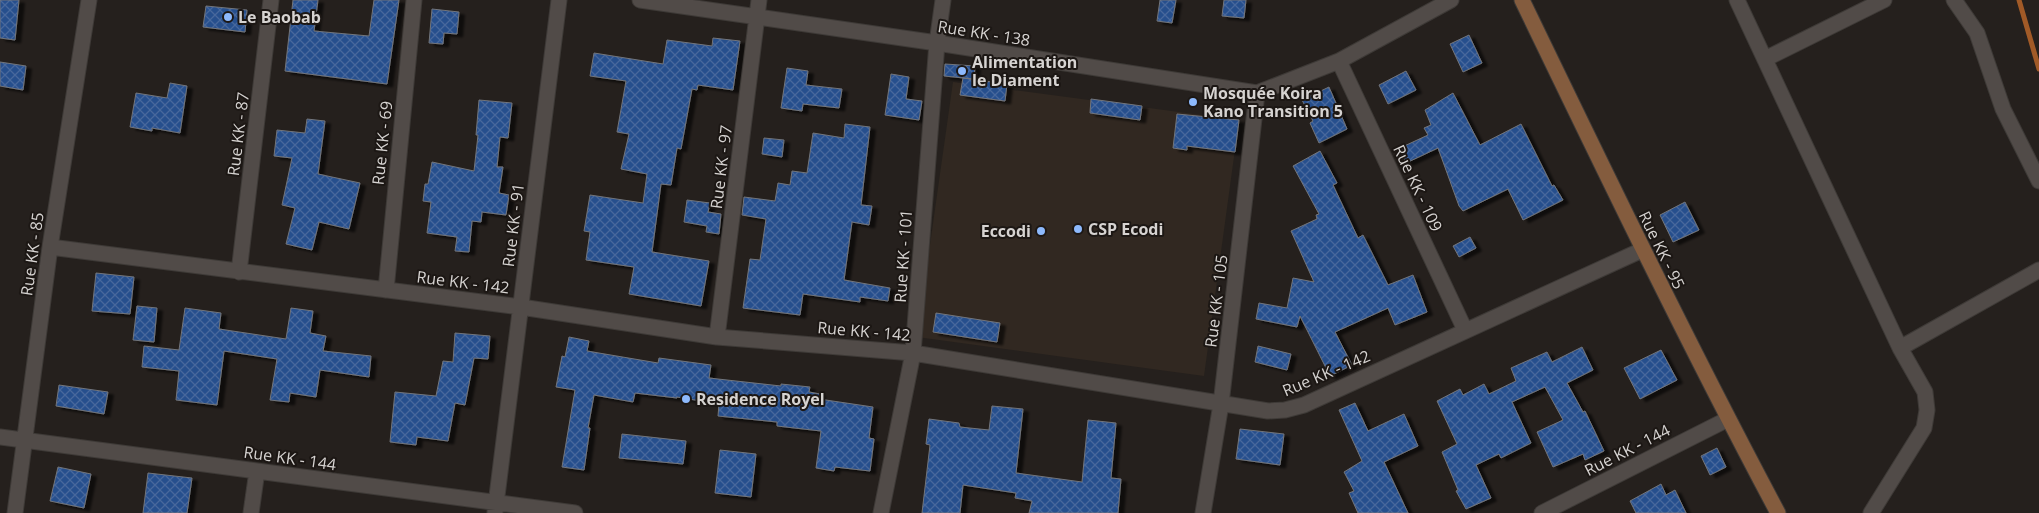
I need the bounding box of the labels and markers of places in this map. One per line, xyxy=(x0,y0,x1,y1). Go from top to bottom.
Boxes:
place label: Le Baobab xyxy=(238,6,321,28)
marker: Le Baobab xyxy=(222,11,234,23)
place label: Alimentation le Diament xyxy=(972,51,1077,91)
marker: Alimentation le Diament xyxy=(956,65,968,77)
place label: Mosquée Koira Kano Transition 5 xyxy=(1203,82,1343,122)
marker: Mosquée Koira Kano Transition 5 xyxy=(1187,96,1199,108)
place label: CSP Ecodi xyxy=(1088,218,1163,240)
place label: Eccodi xyxy=(981,220,1031,242)
marker: CSP Ecodi xyxy=(1072,223,1084,235)
marker: Eccodi xyxy=(1035,225,1047,237)
place label: Residence Royel xyxy=(696,388,825,410)
marker: Residence Royel xyxy=(680,393,692,405)

